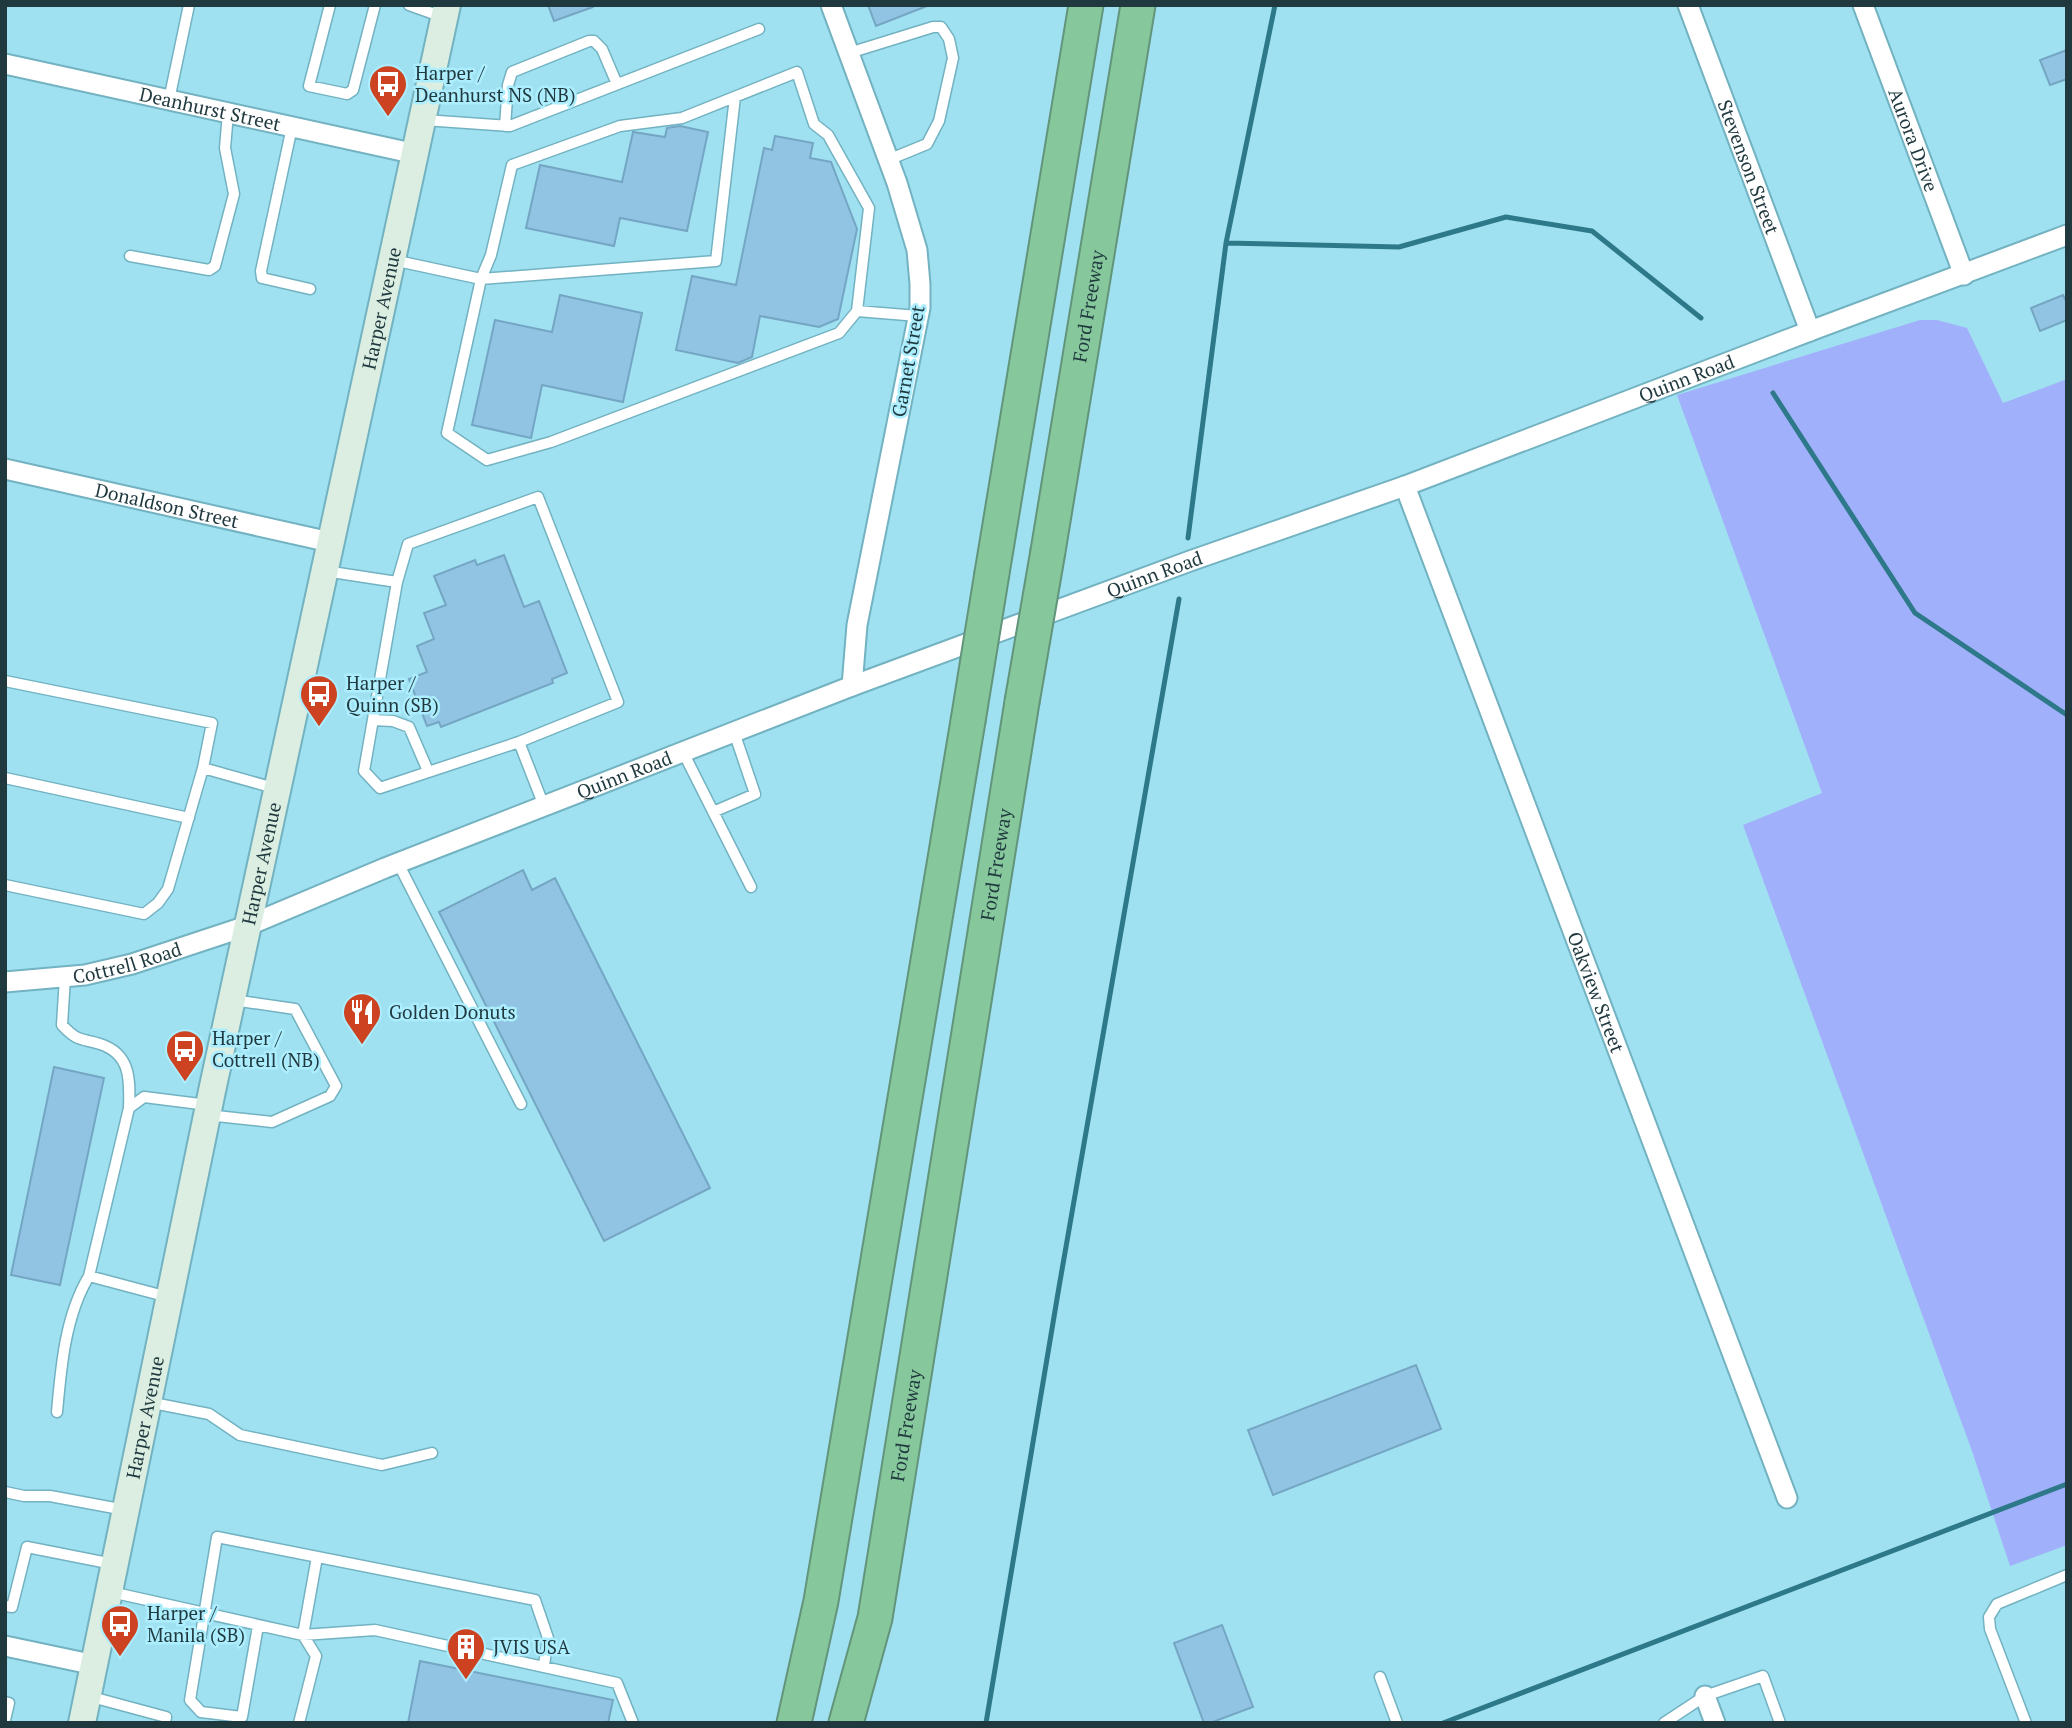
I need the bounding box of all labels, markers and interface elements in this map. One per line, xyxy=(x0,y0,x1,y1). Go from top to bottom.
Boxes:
place label: Harper / Deanhurst NS (NB) xyxy=(415,60,575,107)
bus stop icon: Harper / Deanhurst NS (NB) xyxy=(367,63,409,118)
street label: Deanhurst Street xyxy=(137,81,283,136)
street label: Aurora Drive xyxy=(1883,84,1945,195)
street label: Stevenson Street xyxy=(1713,96,1786,238)
street label: Harper Avenue xyxy=(355,245,406,372)
street label: Ford Freeway xyxy=(1066,248,1109,364)
street label: Garnet Street xyxy=(885,303,930,419)
street label: Quinn Road xyxy=(1635,348,1738,407)
street label: Donaldson Street xyxy=(93,477,241,533)
street label: Quinn Road xyxy=(1103,545,1206,603)
place label: Harper / Quinn (SB) xyxy=(346,670,439,717)
bus stop icon: Harper / Quinn (SB) xyxy=(298,673,340,728)
street label: Quinn Road xyxy=(573,744,676,804)
street label: Harper Avenue xyxy=(235,800,286,927)
street label: Ford Freeway xyxy=(974,806,1017,922)
street label: Oakview Street xyxy=(1562,928,1631,1056)
street label: Cottrell Road xyxy=(72,935,185,988)
restaurant icon: Golden Donuts xyxy=(341,991,383,1046)
place label: Golden Donuts xyxy=(389,999,516,1024)
place label: Harper / Cottrell (NB) xyxy=(212,1025,320,1072)
bus stop icon: Harper / Cottrell (NB) xyxy=(164,1028,206,1083)
street label: Harper Avenue xyxy=(120,1354,169,1481)
street label: Ford Freeway xyxy=(884,1367,927,1483)
place label: Harper / Manila (SB) xyxy=(147,1600,245,1647)
bus stop icon: Harper / Manila (SB) xyxy=(99,1603,141,1658)
building icon: JVIS USA xyxy=(445,1626,487,1681)
place label: JVIS USA xyxy=(493,1634,570,1659)

